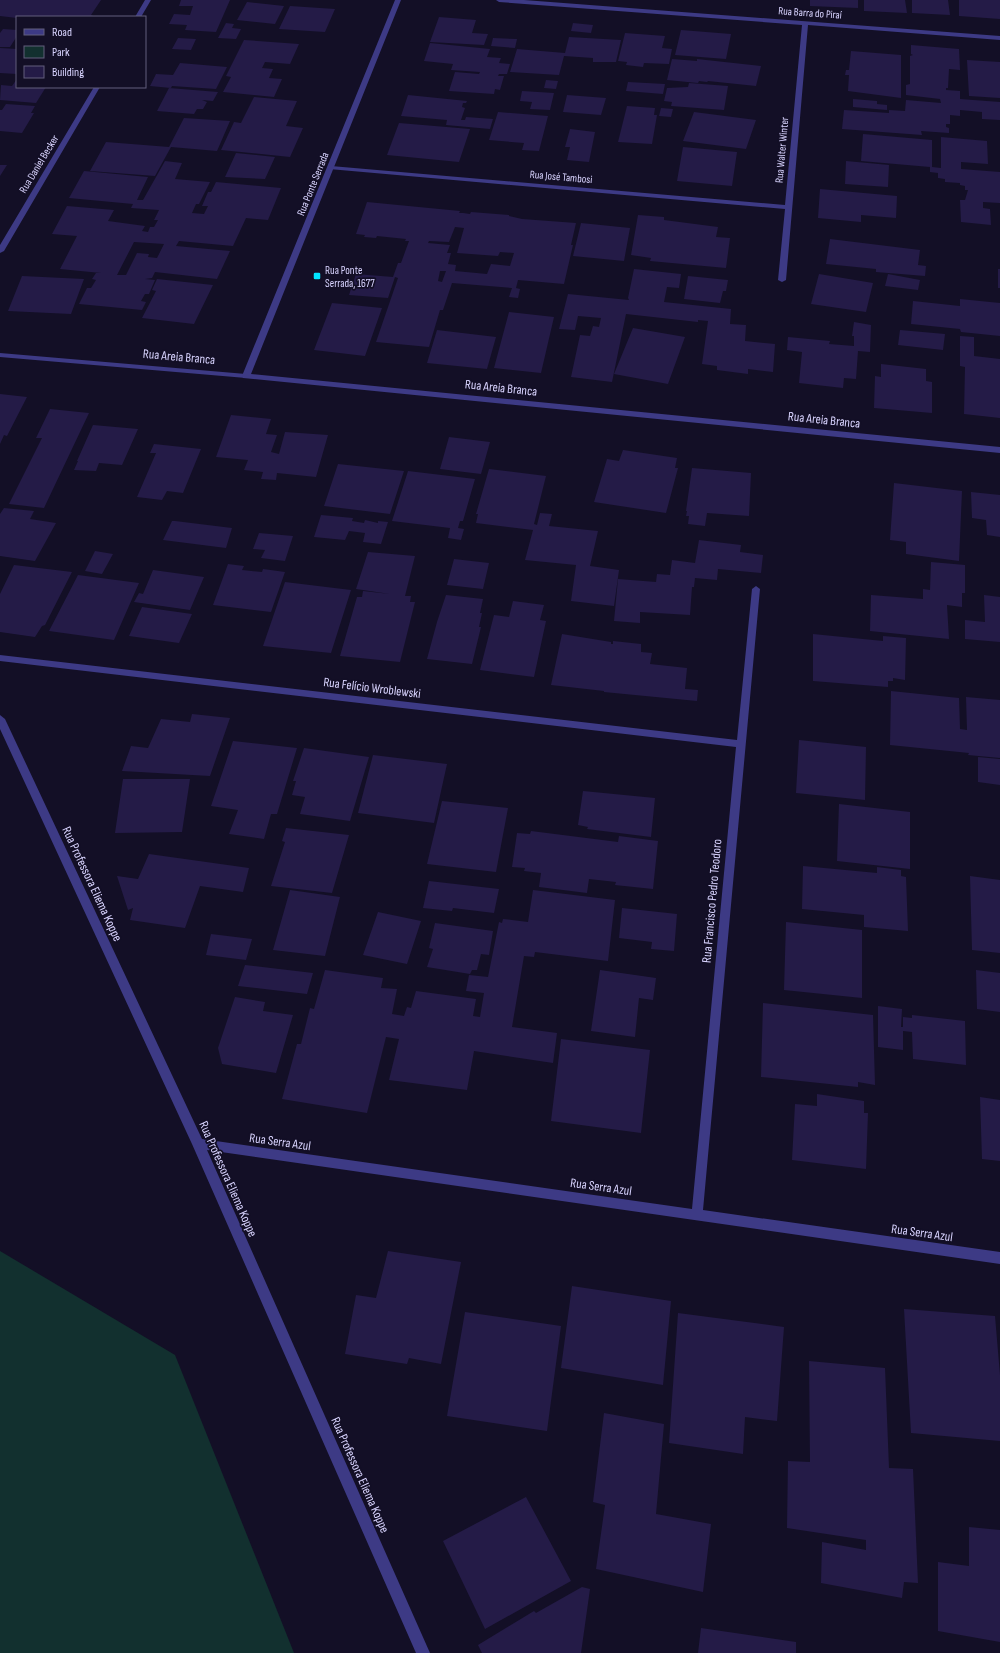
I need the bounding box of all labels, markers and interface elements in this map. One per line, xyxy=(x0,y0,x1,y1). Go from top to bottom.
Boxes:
street label: Rua Barra do Piraí xyxy=(778,4,843,22)
legend xyxy=(16,16,146,88)
text: Road xyxy=(52,25,72,40)
text: Park xyxy=(52,45,70,60)
text: Building xyxy=(52,65,84,80)
street label: Rua Walter Winter xyxy=(773,116,791,184)
street label: Rua Daniel Becker xyxy=(17,133,61,195)
street label: Rua Ponte Serrada xyxy=(294,150,332,218)
street label: Rua José Tambosi xyxy=(529,168,593,186)
place label: Rua Ponte Serrada, 1677 xyxy=(325,264,375,290)
marker: Rua Ponte Serrada, 1677 xyxy=(312,271,322,281)
street label: Rua Areia Branca xyxy=(142,346,216,368)
street label: Rua Areia Branca xyxy=(464,376,538,400)
street label: Rua Areia Branca xyxy=(787,408,861,432)
street label: Rua Felício Wroblewski xyxy=(322,674,422,702)
street label: Rua Professora Eliema Koppe xyxy=(58,824,126,944)
street label: Rua Francisco Pedro Teodoro xyxy=(699,838,725,964)
street label: Rua Professora Eliema Koppe xyxy=(195,1119,261,1239)
street label: Rua Serra Azul xyxy=(248,1130,312,1154)
street label: Rua Serra Azul xyxy=(569,1175,633,1199)
street label: Rua Serra Azul xyxy=(890,1221,954,1245)
street label: Rua Professora Eliema Koppe xyxy=(327,1415,393,1535)

